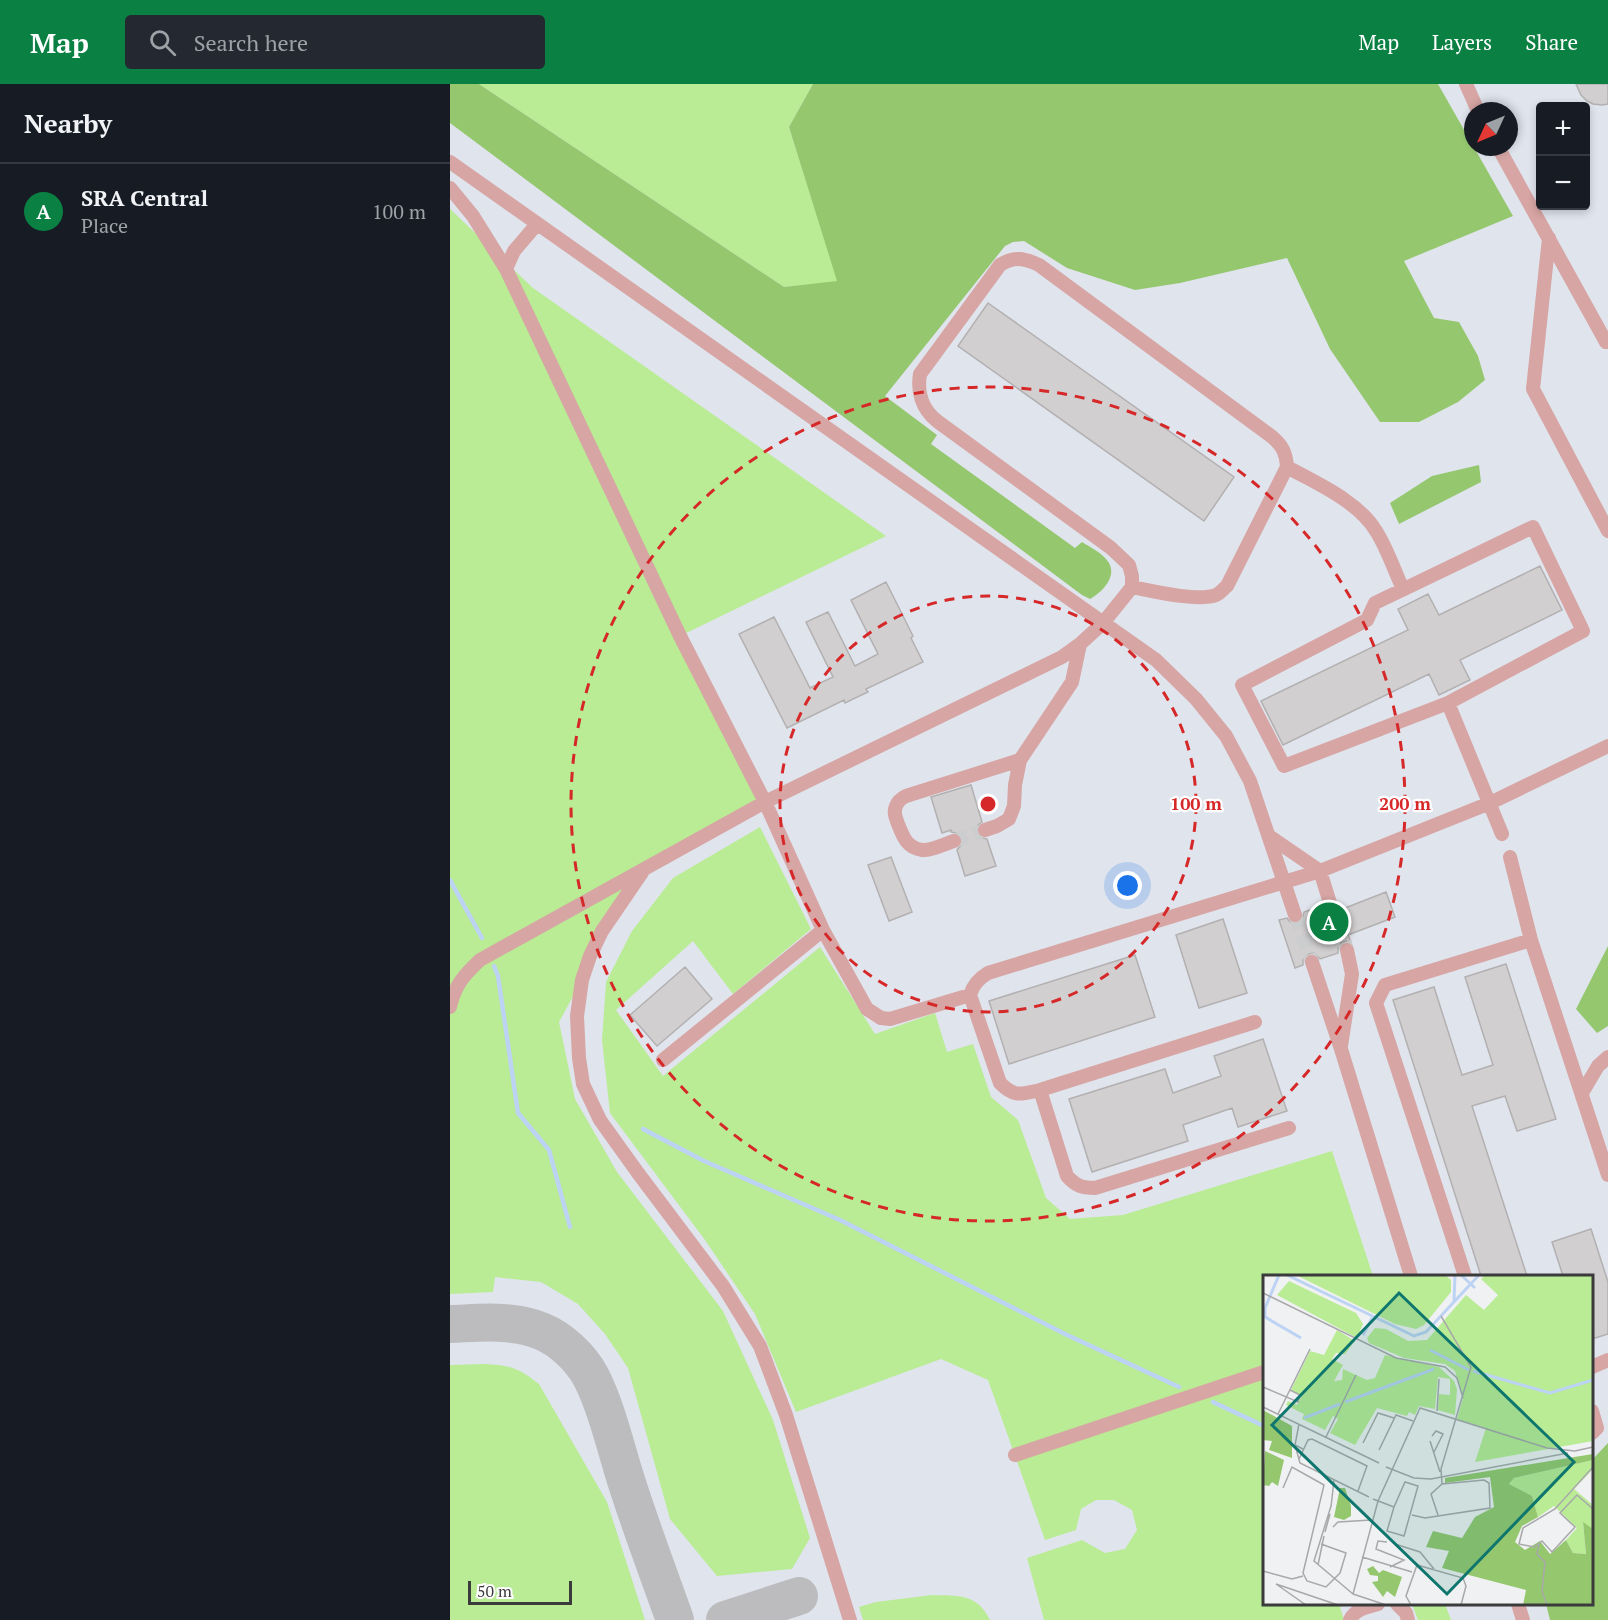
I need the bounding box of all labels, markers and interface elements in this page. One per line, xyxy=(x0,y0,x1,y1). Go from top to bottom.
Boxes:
search box xyxy=(125,15,545,69)
text: Map xyxy=(30,24,89,61)
icon: search xyxy=(146,26,179,59)
text: Search here xyxy=(194,28,308,57)
text: Map xyxy=(1358,28,1399,56)
text: Layers xyxy=(1432,28,1492,56)
text: Share xyxy=(1525,28,1578,56)
north arrow xyxy=(1464,102,1518,156)
map controls xyxy=(1536,102,1590,210)
button: + xyxy=(1536,102,1590,156)
text: Nearby xyxy=(24,106,112,140)
button: − xyxy=(1536,156,1590,210)
text: SRA Central xyxy=(81,183,208,212)
text: A xyxy=(36,198,51,225)
text: 100 m xyxy=(372,198,426,225)
text: Place xyxy=(81,212,128,239)
text: 100 m xyxy=(1170,791,1222,815)
text: 200 m xyxy=(1379,791,1431,815)
centre of rings xyxy=(978,794,998,814)
your location xyxy=(1113,871,1142,900)
pin: A xyxy=(1310,900,1348,944)
inset map xyxy=(1263,1275,1593,1605)
scale bar xyxy=(468,1578,572,1606)
text: 50 m xyxy=(477,1580,512,1602)

